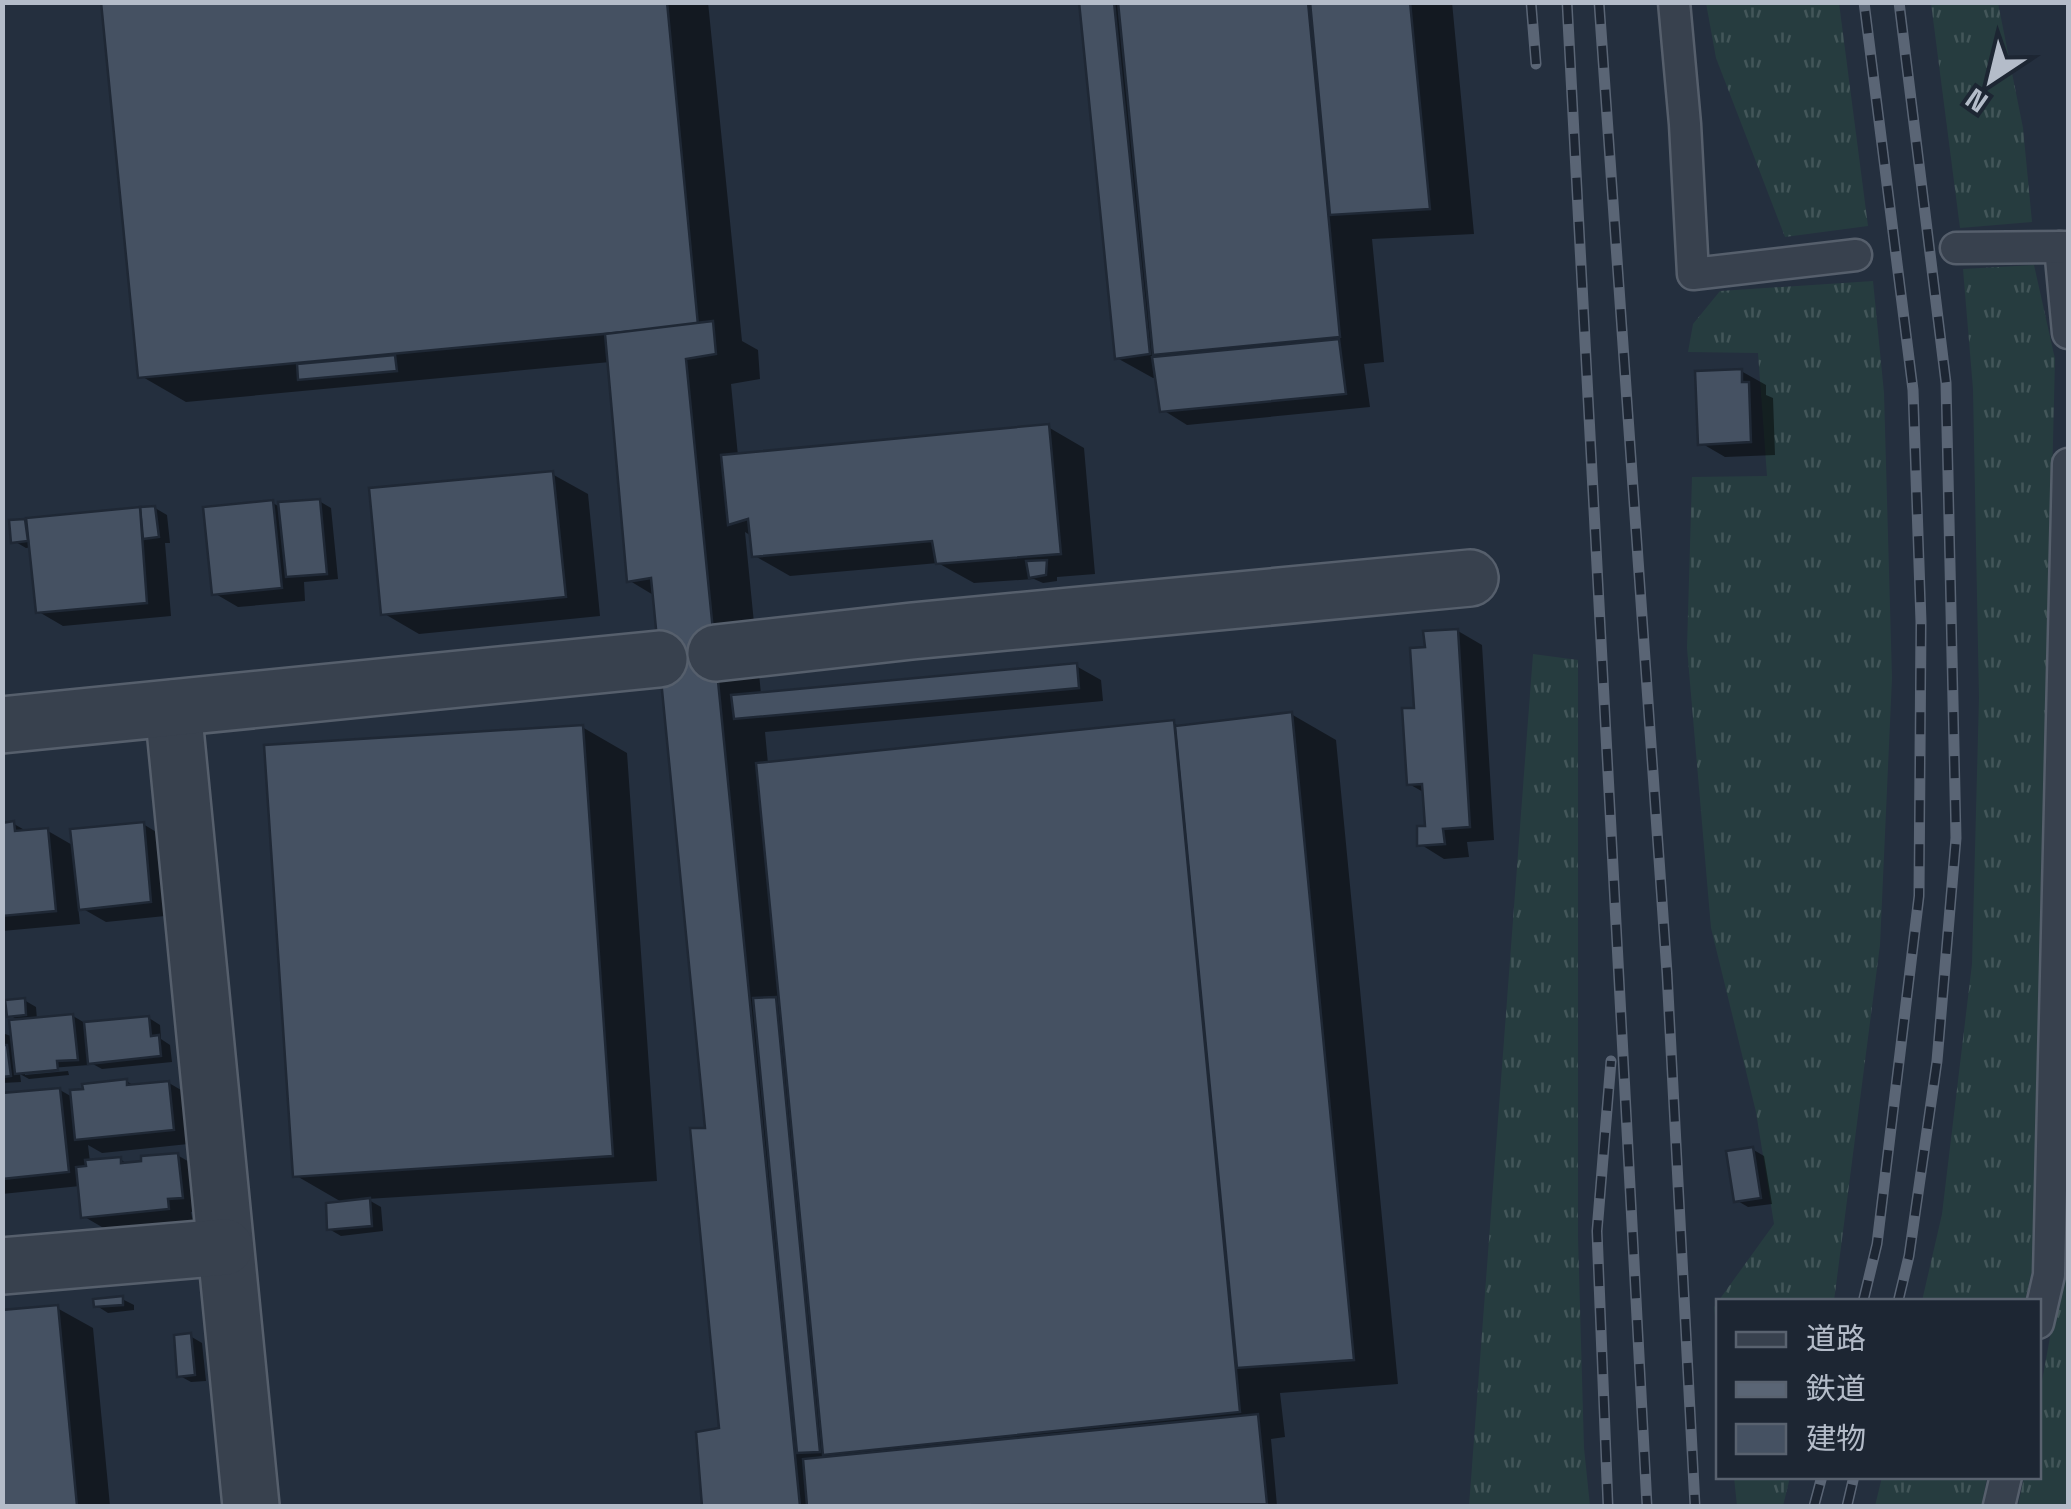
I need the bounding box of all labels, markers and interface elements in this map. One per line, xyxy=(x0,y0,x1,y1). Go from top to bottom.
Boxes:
north arrow xyxy=(1941,30,2041,130)
text: N xyxy=(1959,80,1995,121)
legend xyxy=(1716,1299,2041,1479)
text: 道路 xyxy=(1806,1319,1866,1358)
text: 鉄道 xyxy=(1806,1369,1866,1408)
text: 建物 xyxy=(1806,1419,1866,1458)

